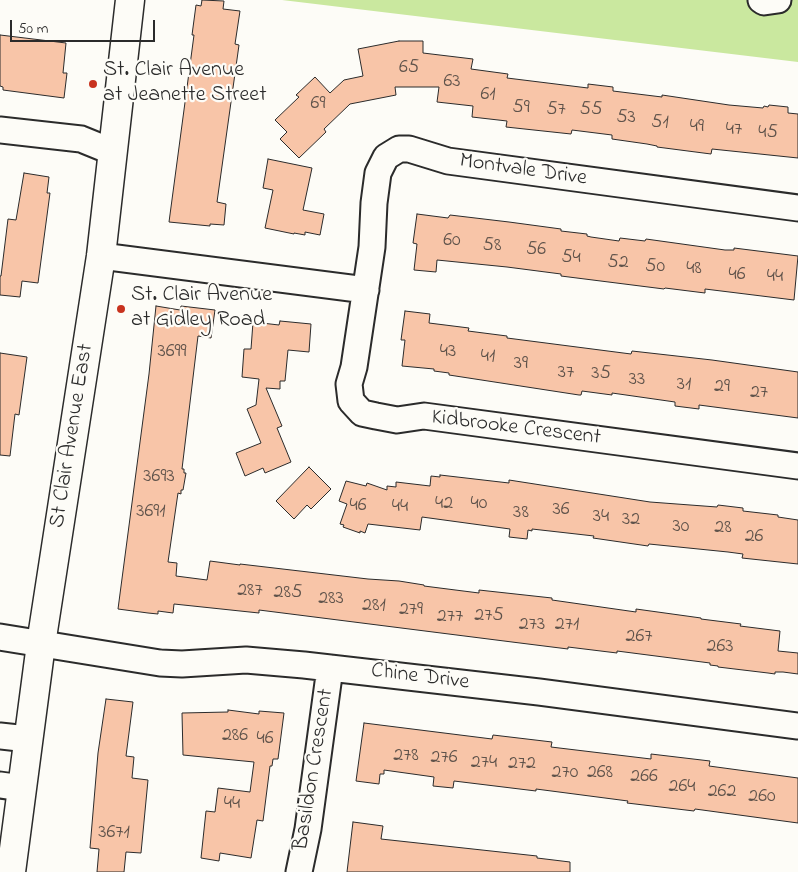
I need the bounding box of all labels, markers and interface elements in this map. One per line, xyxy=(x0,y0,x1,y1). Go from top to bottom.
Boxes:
scale bar xyxy=(12,10,158,42)
text: 50 m xyxy=(18,18,48,40)
house number: 65 xyxy=(399,57,419,81)
place label: St. Clair Avenue at Jeanette Street xyxy=(103,58,267,110)
house number: 63 xyxy=(443,71,461,95)
marker: St. Clair Avenue at Jeanette Street xyxy=(87,78,99,90)
house number: 61 xyxy=(480,84,496,108)
house number: 69 xyxy=(311,93,325,117)
house number: 59 xyxy=(512,97,530,121)
house number: 57 xyxy=(546,99,566,123)
house number: 55 xyxy=(580,99,602,123)
house number: 53 xyxy=(616,107,636,131)
house number: 51 xyxy=(651,112,669,136)
house number: 49 xyxy=(690,116,704,140)
house number: 47 xyxy=(726,119,742,143)
house number: 45 xyxy=(758,122,778,146)
street label: Montvale Drive xyxy=(458,149,588,193)
house number: 60 xyxy=(443,230,461,254)
house number: 58 xyxy=(483,235,501,259)
house number: 56 xyxy=(526,239,546,263)
house number: 54 xyxy=(561,247,581,271)
house number: 52 xyxy=(607,252,629,276)
house number: 50 xyxy=(645,256,665,280)
house number: 48 xyxy=(686,258,702,282)
house number: 46 xyxy=(728,264,746,288)
house number: 44 xyxy=(767,266,783,290)
place label: St. Clair Avenue at Gidley Road xyxy=(131,283,272,334)
marker: St. Clair Avenue at Gidley Road xyxy=(115,303,127,315)
house number: 3699 xyxy=(157,341,187,365)
house number: 43 xyxy=(440,341,456,365)
street label: St Clair Avenue East xyxy=(45,342,101,530)
house number: 41 xyxy=(481,346,495,370)
house number: 39 xyxy=(514,353,528,377)
house number: 37 xyxy=(558,362,574,386)
house number: 35 xyxy=(591,363,611,387)
house number: 33 xyxy=(629,369,645,393)
house number: 31 xyxy=(677,374,691,398)
house number: 29 xyxy=(714,376,730,400)
house number: 27 xyxy=(750,382,768,406)
street label: Kidbrooke Crescent xyxy=(430,406,602,452)
house number: 3693 xyxy=(143,466,175,490)
house number: 42 xyxy=(435,493,453,517)
house number: 40 xyxy=(471,493,487,517)
house number: 46 xyxy=(349,495,367,519)
house number: 44 xyxy=(392,496,408,520)
house number: 36 xyxy=(552,499,570,523)
house number: 3691 xyxy=(136,501,166,525)
house number: 38 xyxy=(513,502,529,526)
house number: 34 xyxy=(593,506,609,530)
house number: 32 xyxy=(622,509,640,533)
house number: 30 xyxy=(673,516,689,540)
house number: 28 xyxy=(714,517,732,541)
house number: 26 xyxy=(745,526,763,550)
house number: 287 xyxy=(237,580,263,604)
house number: 285 xyxy=(274,582,302,606)
house number: 283 xyxy=(318,588,344,612)
house number: 281 xyxy=(362,595,386,619)
house number: 279 xyxy=(399,599,423,623)
house number: 275 xyxy=(474,605,504,629)
house number: 277 xyxy=(437,606,463,630)
house number: 273 xyxy=(519,614,545,638)
house number: 271 xyxy=(555,614,579,638)
house number: 267 xyxy=(626,626,652,650)
house number: 263 xyxy=(707,636,733,660)
street label: Chine Drive xyxy=(369,659,471,697)
street label: Basildon Crescent xyxy=(289,687,341,853)
house number: 286 xyxy=(222,725,248,749)
house number: 46 xyxy=(256,728,274,752)
house number: 278 xyxy=(393,745,419,769)
house number: 276 xyxy=(431,747,457,771)
house number: 274 xyxy=(471,752,497,776)
house number: 272 xyxy=(508,753,536,777)
house number: 270 xyxy=(552,762,578,786)
house number: 268 xyxy=(587,762,613,786)
house number: 266 xyxy=(630,766,658,790)
house number: 264 xyxy=(669,776,695,800)
house number: 262 xyxy=(708,781,736,805)
house number: 260 xyxy=(748,786,776,810)
house number: 44 xyxy=(224,793,240,817)
house number: 3671 xyxy=(98,822,130,846)

